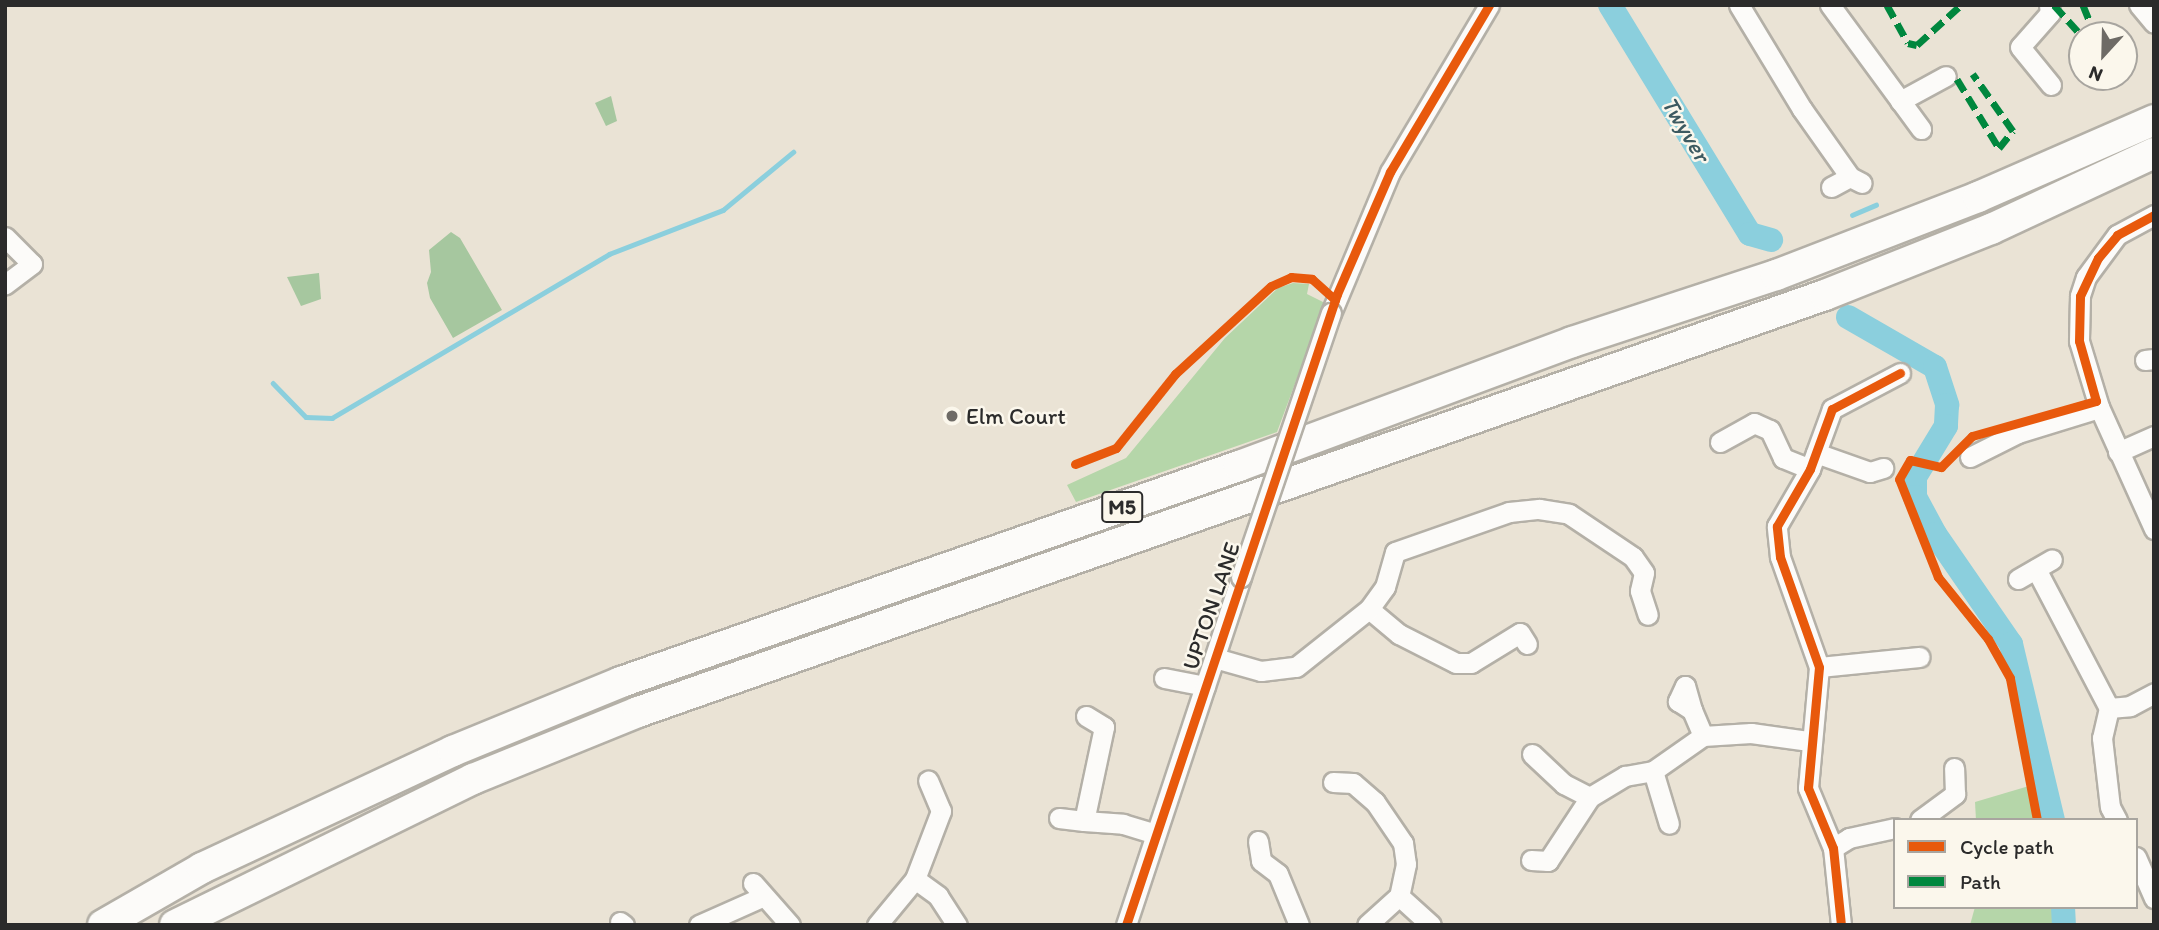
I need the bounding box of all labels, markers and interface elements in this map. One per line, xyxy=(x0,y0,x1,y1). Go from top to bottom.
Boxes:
north arrow xyxy=(2068,21,2138,91)
text: N xyxy=(2085,61,2106,87)
water label: Twyver xyxy=(1655,91,1717,167)
place label: Elm Court xyxy=(966,402,1066,430)
marker: Elm Court xyxy=(944,408,960,424)
road number: M5 xyxy=(1101,490,1143,524)
street label: UPTON LANE xyxy=(1176,538,1246,674)
legend xyxy=(1893,818,2138,909)
text: Cycle path xyxy=(1960,834,2054,859)
text: Path xyxy=(1960,869,2001,894)

